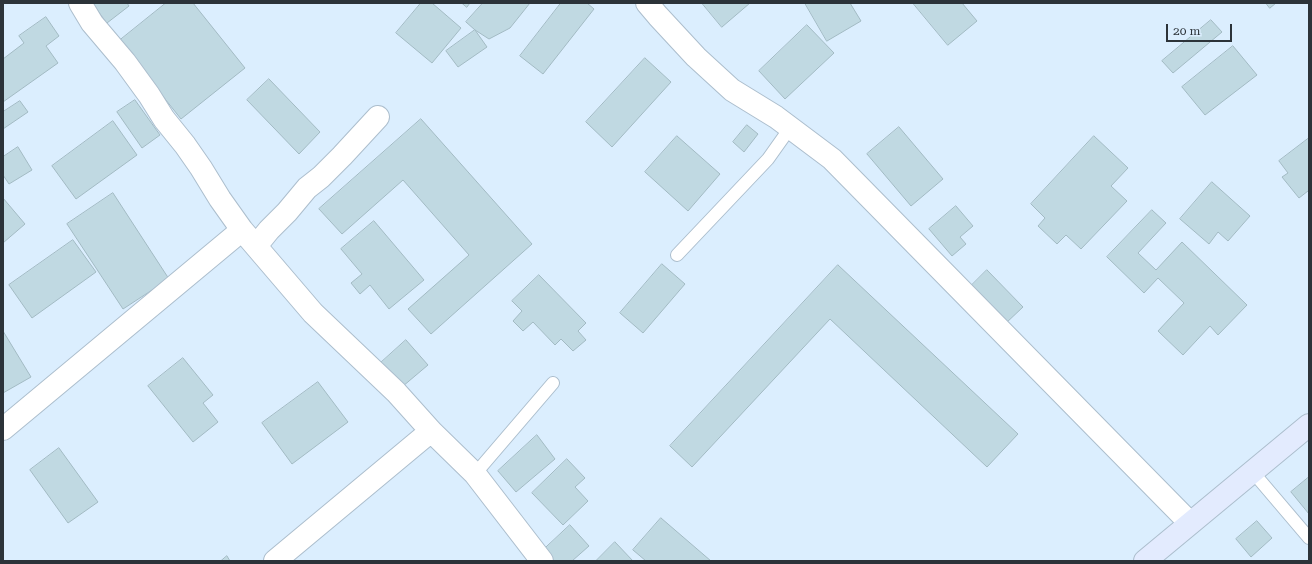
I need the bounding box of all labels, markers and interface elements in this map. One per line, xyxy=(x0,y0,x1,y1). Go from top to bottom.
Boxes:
scale bar xyxy=(1168,16,1234,42)
text: 20 m xyxy=(1173,24,1200,38)

